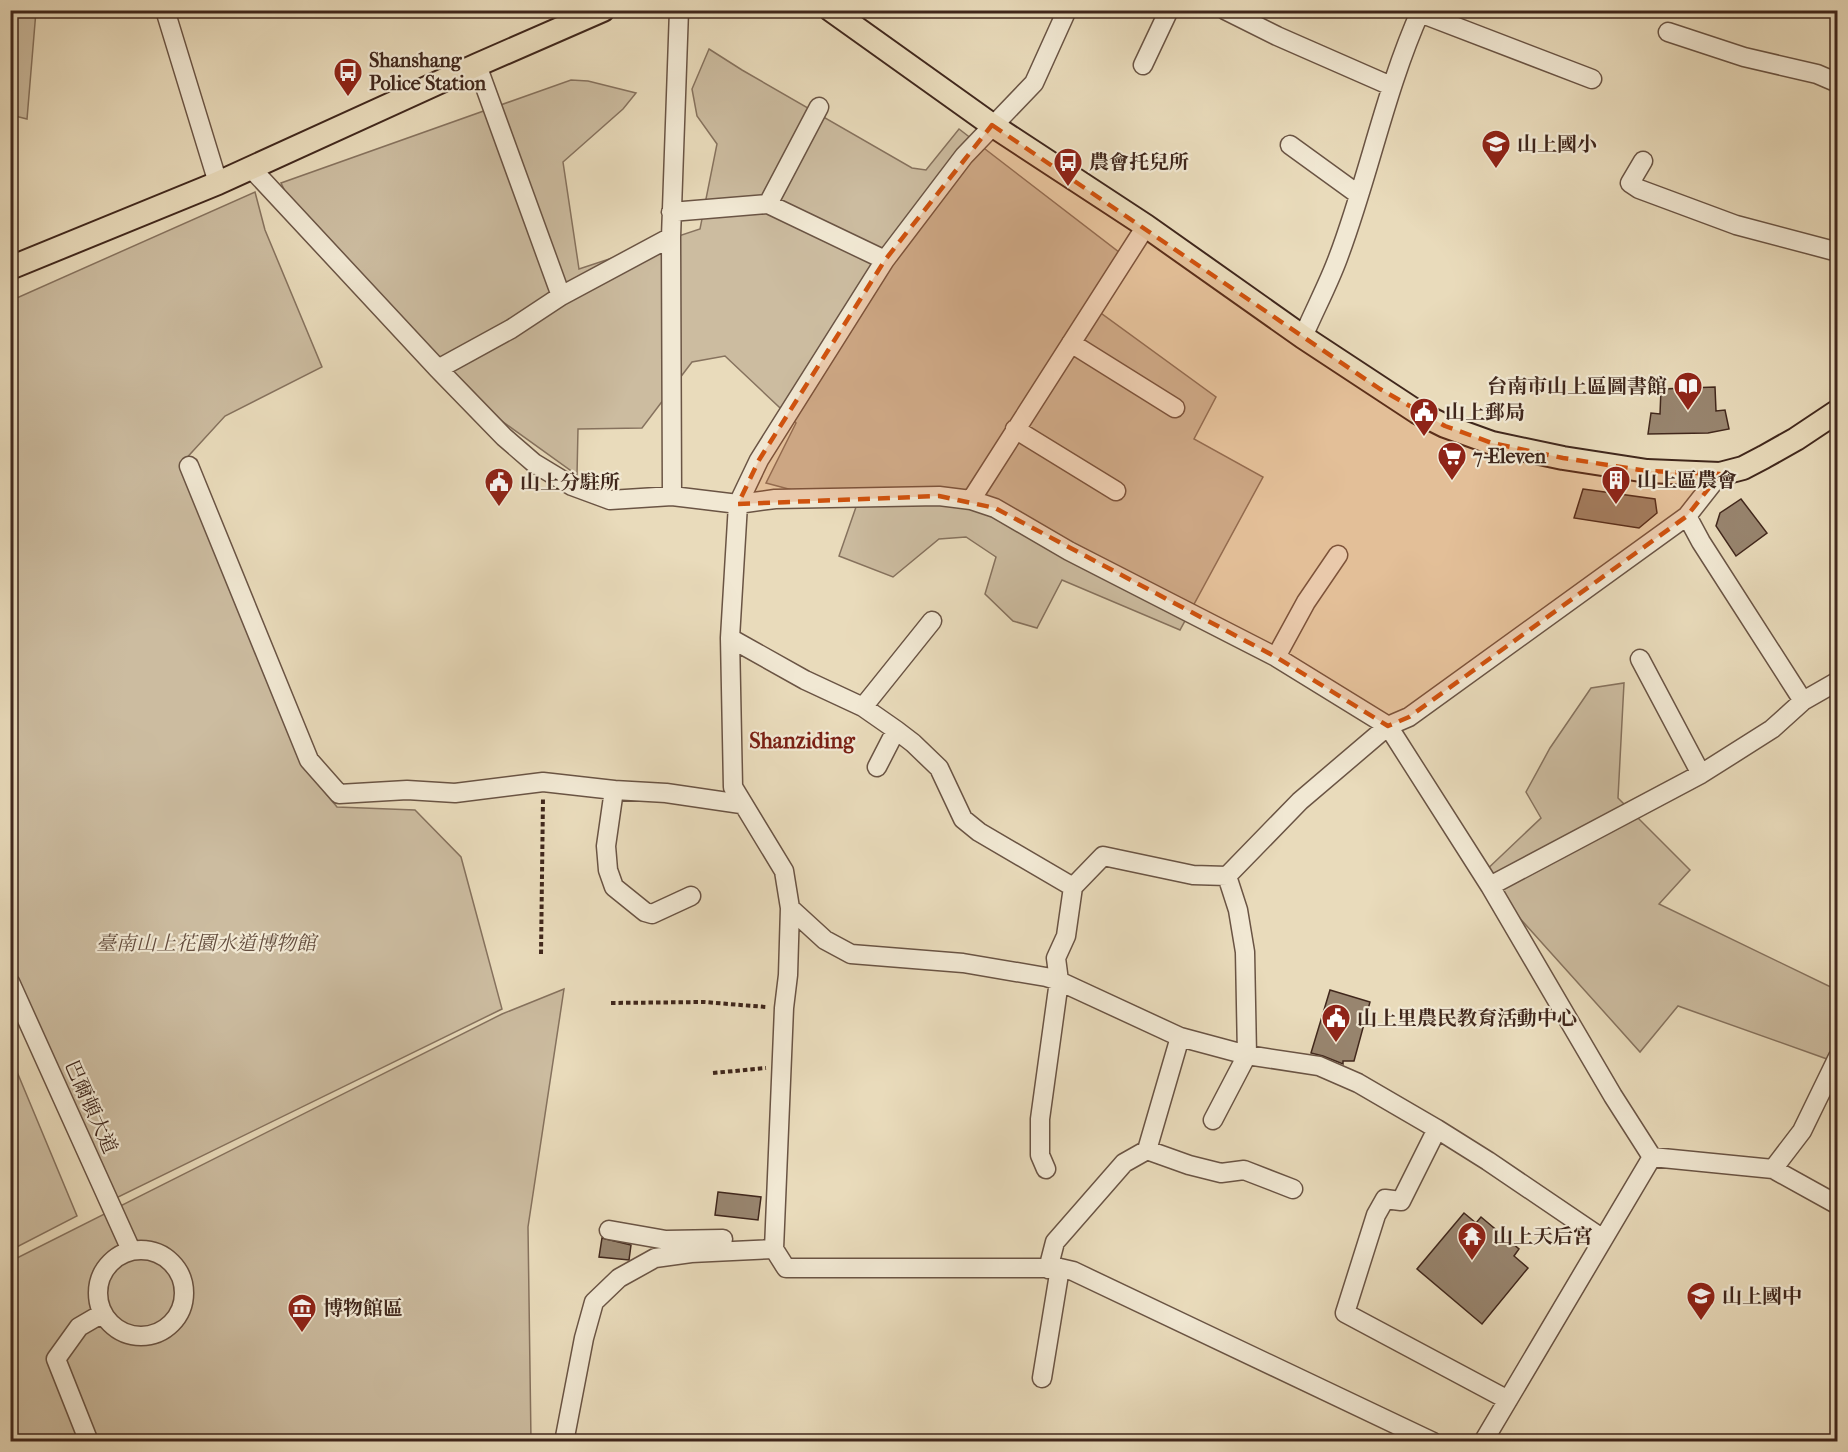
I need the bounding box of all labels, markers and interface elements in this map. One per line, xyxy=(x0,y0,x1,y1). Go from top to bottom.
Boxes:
place label: Shanshang Police Station xyxy=(369,49,487,95)
bus stop icon: Shanshang Police Station xyxy=(332,56,364,98)
school or university icon: 山上國小 xyxy=(1480,128,1512,170)
place label: 山上國小 xyxy=(1517,133,1597,156)
bus stop icon: 農會托兒所 xyxy=(1052,146,1084,188)
place label: 農會托兒所 xyxy=(1089,151,1189,174)
library icon: 台南市山上區圖書館 xyxy=(1672,370,1704,412)
place label: 台南市山上區圖書館 xyxy=(1487,375,1667,398)
public building icon: 山上郵局 xyxy=(1408,396,1440,438)
place label: 山上郵局 xyxy=(1445,401,1525,424)
supermarket icon: 7-Eleven xyxy=(1436,440,1468,482)
place label: 7-Eleven xyxy=(1472,445,1547,468)
building icon: 山上區農會 xyxy=(1600,464,1632,506)
public building icon: 山上分駐所 xyxy=(483,466,515,508)
place label: 山上區農會 xyxy=(1637,469,1737,492)
place label: 山上分駐所 xyxy=(520,471,620,494)
district label: Shanziding xyxy=(749,728,856,754)
park label: 臺南山上花園水道博物館 xyxy=(96,932,319,955)
public building icon: 山上里農民教育活動中心 xyxy=(1320,1002,1352,1044)
place label: 山上里農民教育活動中心 xyxy=(1357,1007,1577,1030)
street label: 巴爾頓大道 xyxy=(60,1057,122,1157)
temple icon: 山上天后宮 xyxy=(1456,1220,1488,1262)
place label: 山上天后宮 xyxy=(1493,1225,1593,1248)
school or university icon: 山上國中 xyxy=(1685,1280,1717,1322)
place label: 山上國中 xyxy=(1722,1285,1802,1308)
museum icon: 博物館區 xyxy=(286,1292,318,1334)
place label: 博物館區 xyxy=(323,1297,403,1320)

